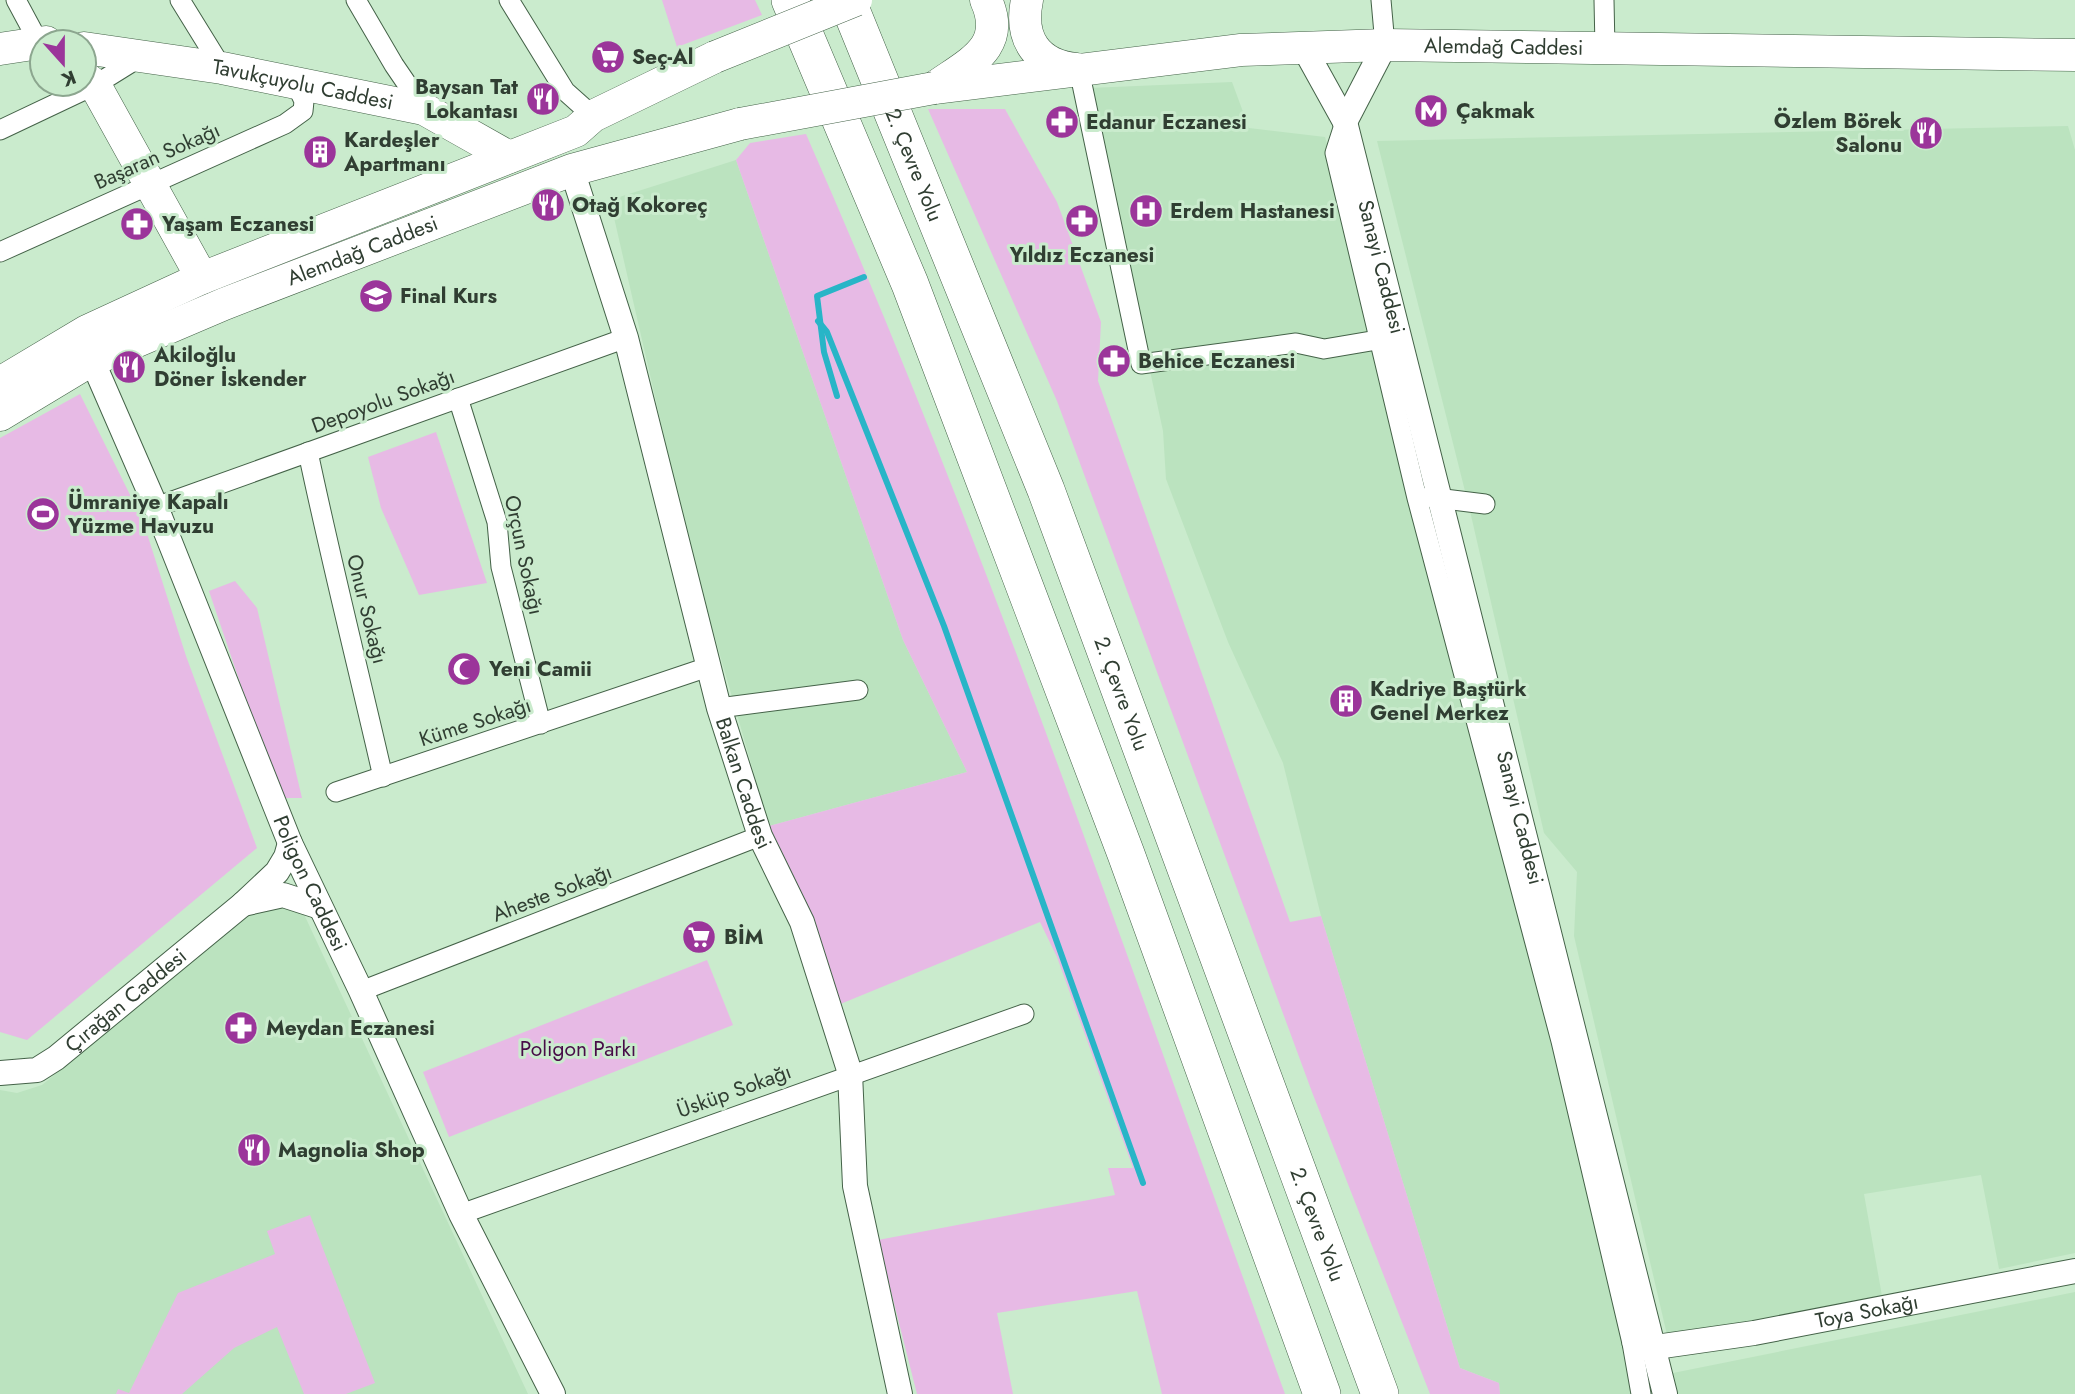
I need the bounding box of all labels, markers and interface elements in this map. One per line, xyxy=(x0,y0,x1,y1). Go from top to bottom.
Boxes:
north arrow xyxy=(28,28,98,98)
street label: Alemdağ Caddesi xyxy=(1424,31,1584,63)
supermarket icon: Seç-Al xyxy=(589,38,627,76)
place label: Seç-Al xyxy=(632,42,693,72)
street label: Tavukçuyolu Caddesi xyxy=(211,52,396,117)
text: K xyxy=(57,63,80,94)
place label: Baysan Tat Lokantası xyxy=(415,72,518,126)
restaurant icon: Baysan Tat Lokantası xyxy=(524,80,562,118)
metro station icon: Çakmak xyxy=(1412,92,1450,130)
place label: Çakmak xyxy=(1456,96,1535,126)
pharmacy icon: Edanur Eczanesi xyxy=(1043,103,1081,141)
street label: 2. Çevre Yolu xyxy=(878,104,950,226)
place label: Özlem Börek Salonu xyxy=(1774,106,1902,160)
place label: Edanur Eczanesi xyxy=(1086,107,1247,137)
restaurant icon: Özlem Börek Salonu xyxy=(1907,114,1945,152)
street label: Başaran Sokağı xyxy=(89,115,225,197)
place label: Kardeşler Apartmanı xyxy=(343,125,445,179)
building icon: Kardeşler Apartmanı xyxy=(301,133,339,171)
restaurant icon: Otağ Kokoreç xyxy=(529,186,567,224)
place label: Otağ Kokoreç xyxy=(572,190,708,220)
hospital icon: Erdem Hastanesi xyxy=(1127,192,1165,230)
place label: Erdem Hastanesi xyxy=(1170,196,1335,226)
street label: Sanayi Caddesi xyxy=(1350,197,1413,337)
pharmacy icon: Yıldız Eczanesi xyxy=(1063,202,1101,240)
pharmacy icon: Yaşam Eczanesi xyxy=(118,205,156,243)
street label: Alemdağ Caddesi xyxy=(283,208,442,293)
place label: Yaşam Eczanesi xyxy=(161,209,314,239)
place label: Yıldız Eczanesi xyxy=(1009,240,1154,270)
school or university icon: Final Kurs xyxy=(357,277,395,315)
place label: Final Kurs xyxy=(400,281,498,311)
place label: Akiloğlu Döner İskender xyxy=(153,340,307,394)
pharmacy icon: Behice Eczanesi xyxy=(1095,342,1133,380)
place label: Behice Eczanesi xyxy=(1138,346,1295,376)
restaurant icon: Akiloğlu Döner İskender xyxy=(110,348,148,386)
street label: Depoyolu Sokağı xyxy=(307,361,459,441)
place label: Ümraniye Kapalı Yüzme Havuzu xyxy=(67,487,228,541)
street label: Orçun Sokağı xyxy=(497,492,551,618)
sports icon: Ümraniye Kapalı Yüzme Havuzu xyxy=(24,495,62,533)
street label: Onur Sokağı xyxy=(339,551,395,667)
street label: 2. Çevre Yolu xyxy=(1086,632,1156,755)
mosque icon: Yeni Camii xyxy=(445,650,483,688)
place label: Yeni Camii xyxy=(488,654,592,684)
place label: Kadriye Baştürk Genel Merkez xyxy=(1370,674,1527,728)
building icon: Kadriye Baştürk Genel Merkez xyxy=(1327,682,1365,720)
street label: Küme Sokağı xyxy=(415,690,535,754)
street label: Balkan Caddesi xyxy=(708,714,779,854)
street label: Sanayi Caddesi xyxy=(1489,748,1551,888)
street label: Poligon Caddesi xyxy=(266,811,355,956)
street label: Aheste Sokağı xyxy=(488,856,616,930)
supermarket icon: BİM xyxy=(680,918,718,956)
place label: BİM xyxy=(724,922,763,952)
street label: Çırağan Caddesi xyxy=(58,941,193,1060)
pharmacy icon: Meydan Eczanesi xyxy=(222,1009,260,1047)
place label: Meydan Eczanesi xyxy=(266,1013,435,1043)
park label: Poligon Parkı xyxy=(520,1034,636,1064)
street label: Üsküp Sokağı xyxy=(673,1056,795,1126)
restaurant icon: Magnolia Shop xyxy=(235,1131,273,1169)
place label: Magnolia Shop xyxy=(278,1135,425,1165)
street label: 2. Çevre Yolu xyxy=(1283,1163,1352,1286)
street label: Toya Sokağı xyxy=(1813,1287,1921,1336)

